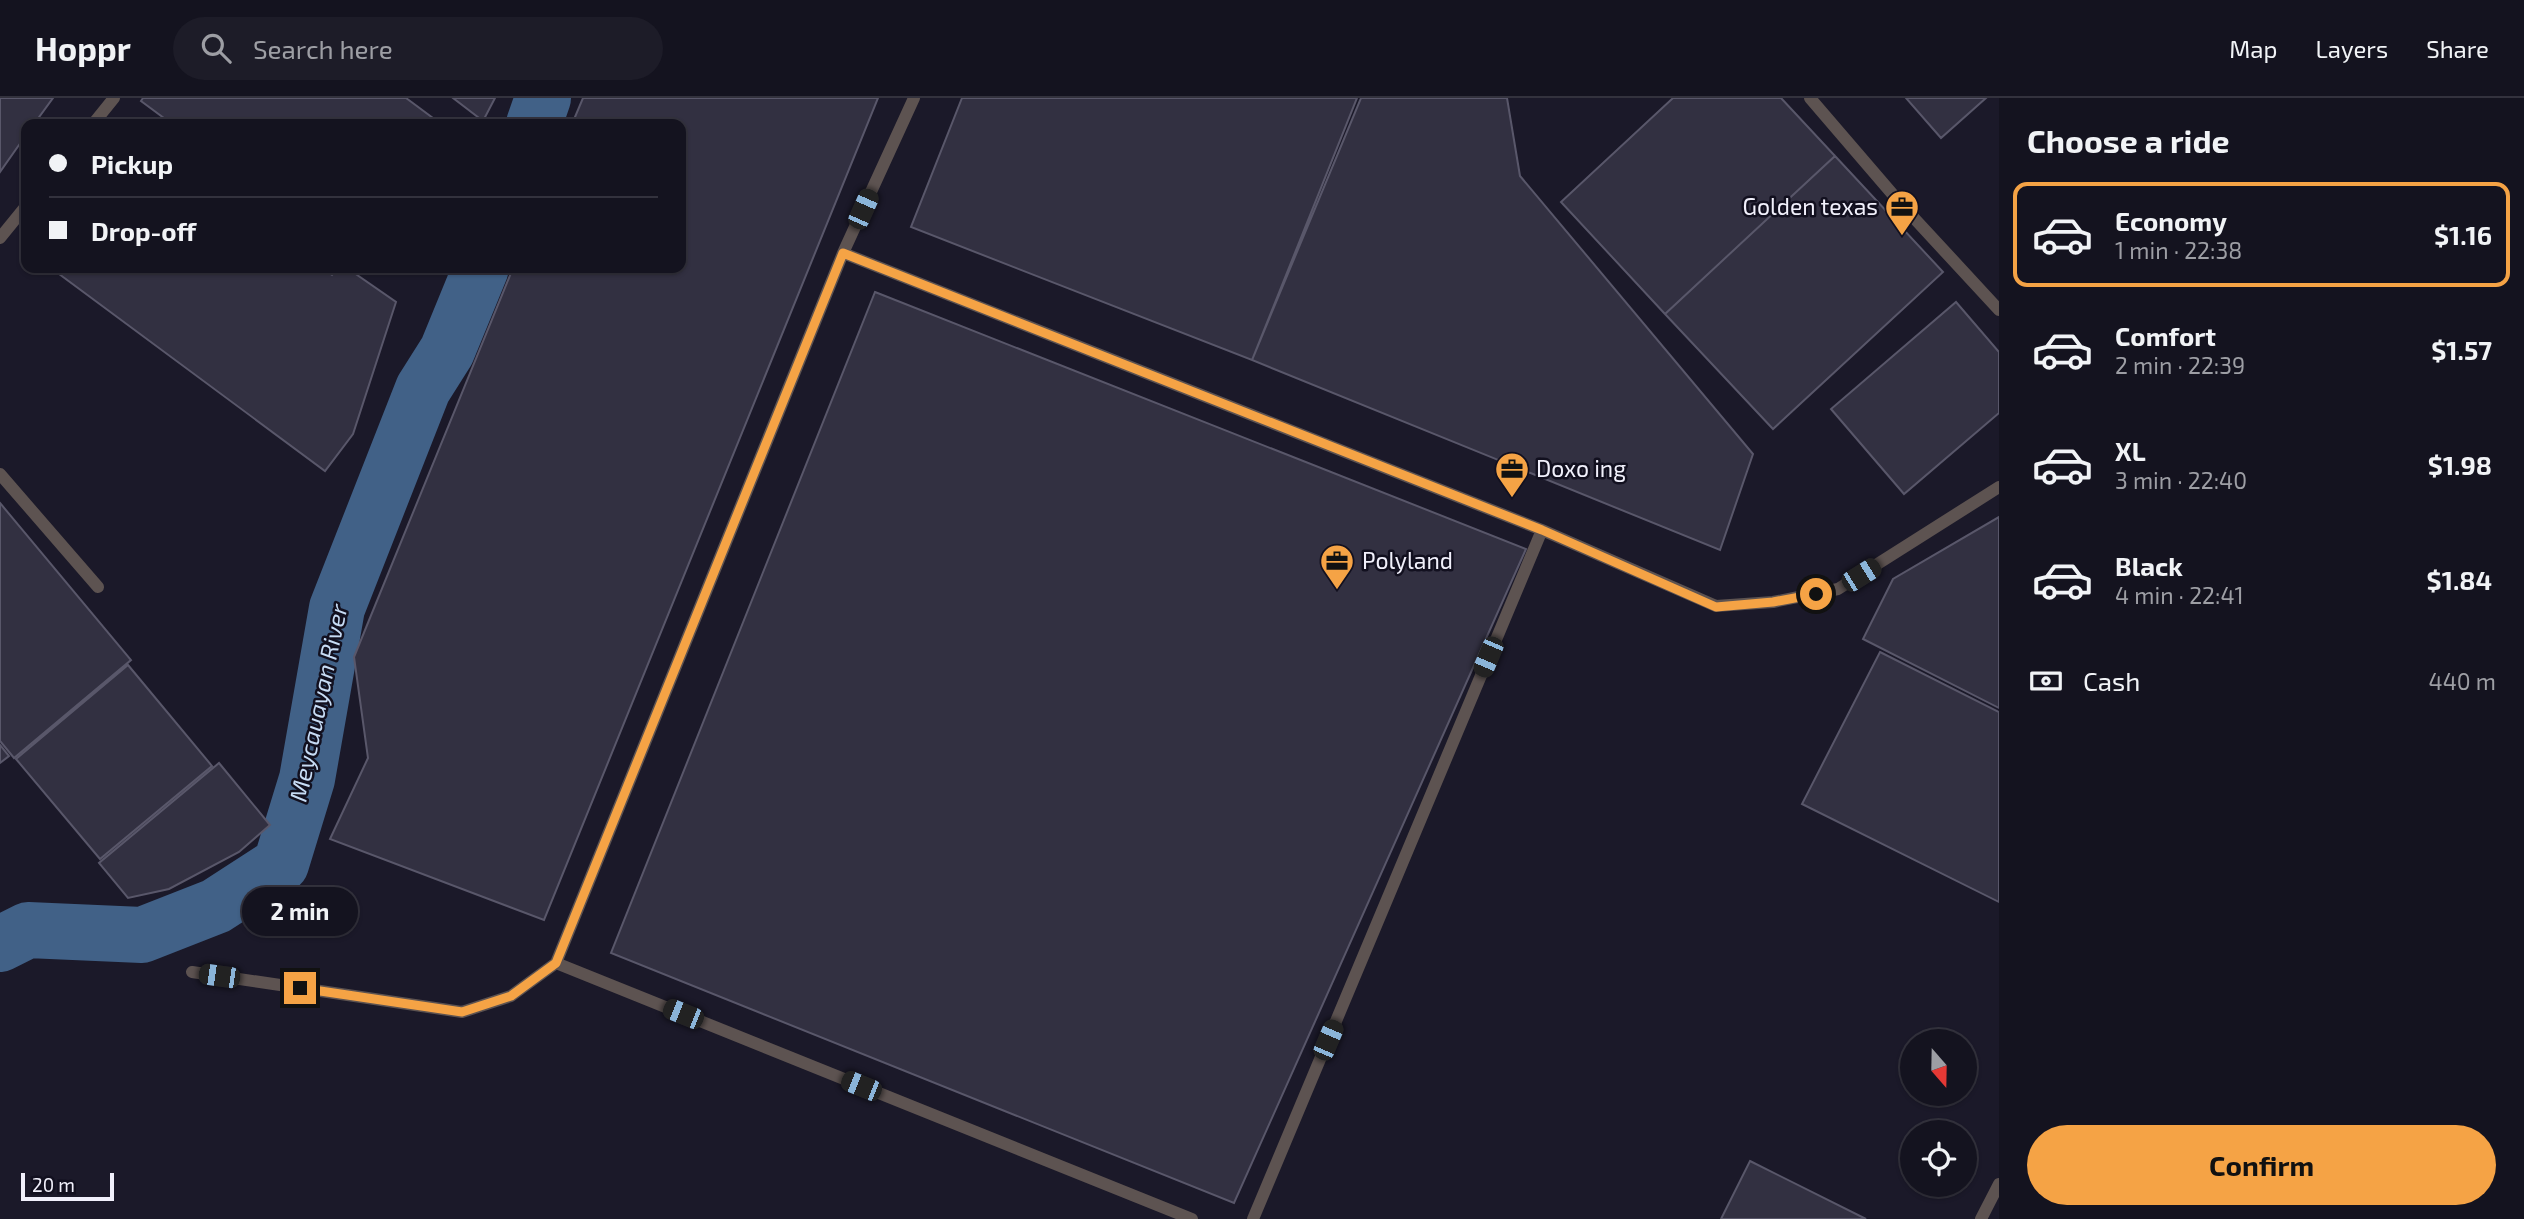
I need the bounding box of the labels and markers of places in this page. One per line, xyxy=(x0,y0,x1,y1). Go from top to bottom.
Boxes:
office icon: Golden texas xyxy=(1883,188,1921,237)
place label: Golden texas xyxy=(1742,192,1878,220)
office icon: Doxo ing xyxy=(1493,450,1531,499)
place label: Doxo ing xyxy=(1536,454,1626,482)
office icon: Polyland xyxy=(1318,542,1356,591)
place label: Polyland xyxy=(1362,546,1453,574)

